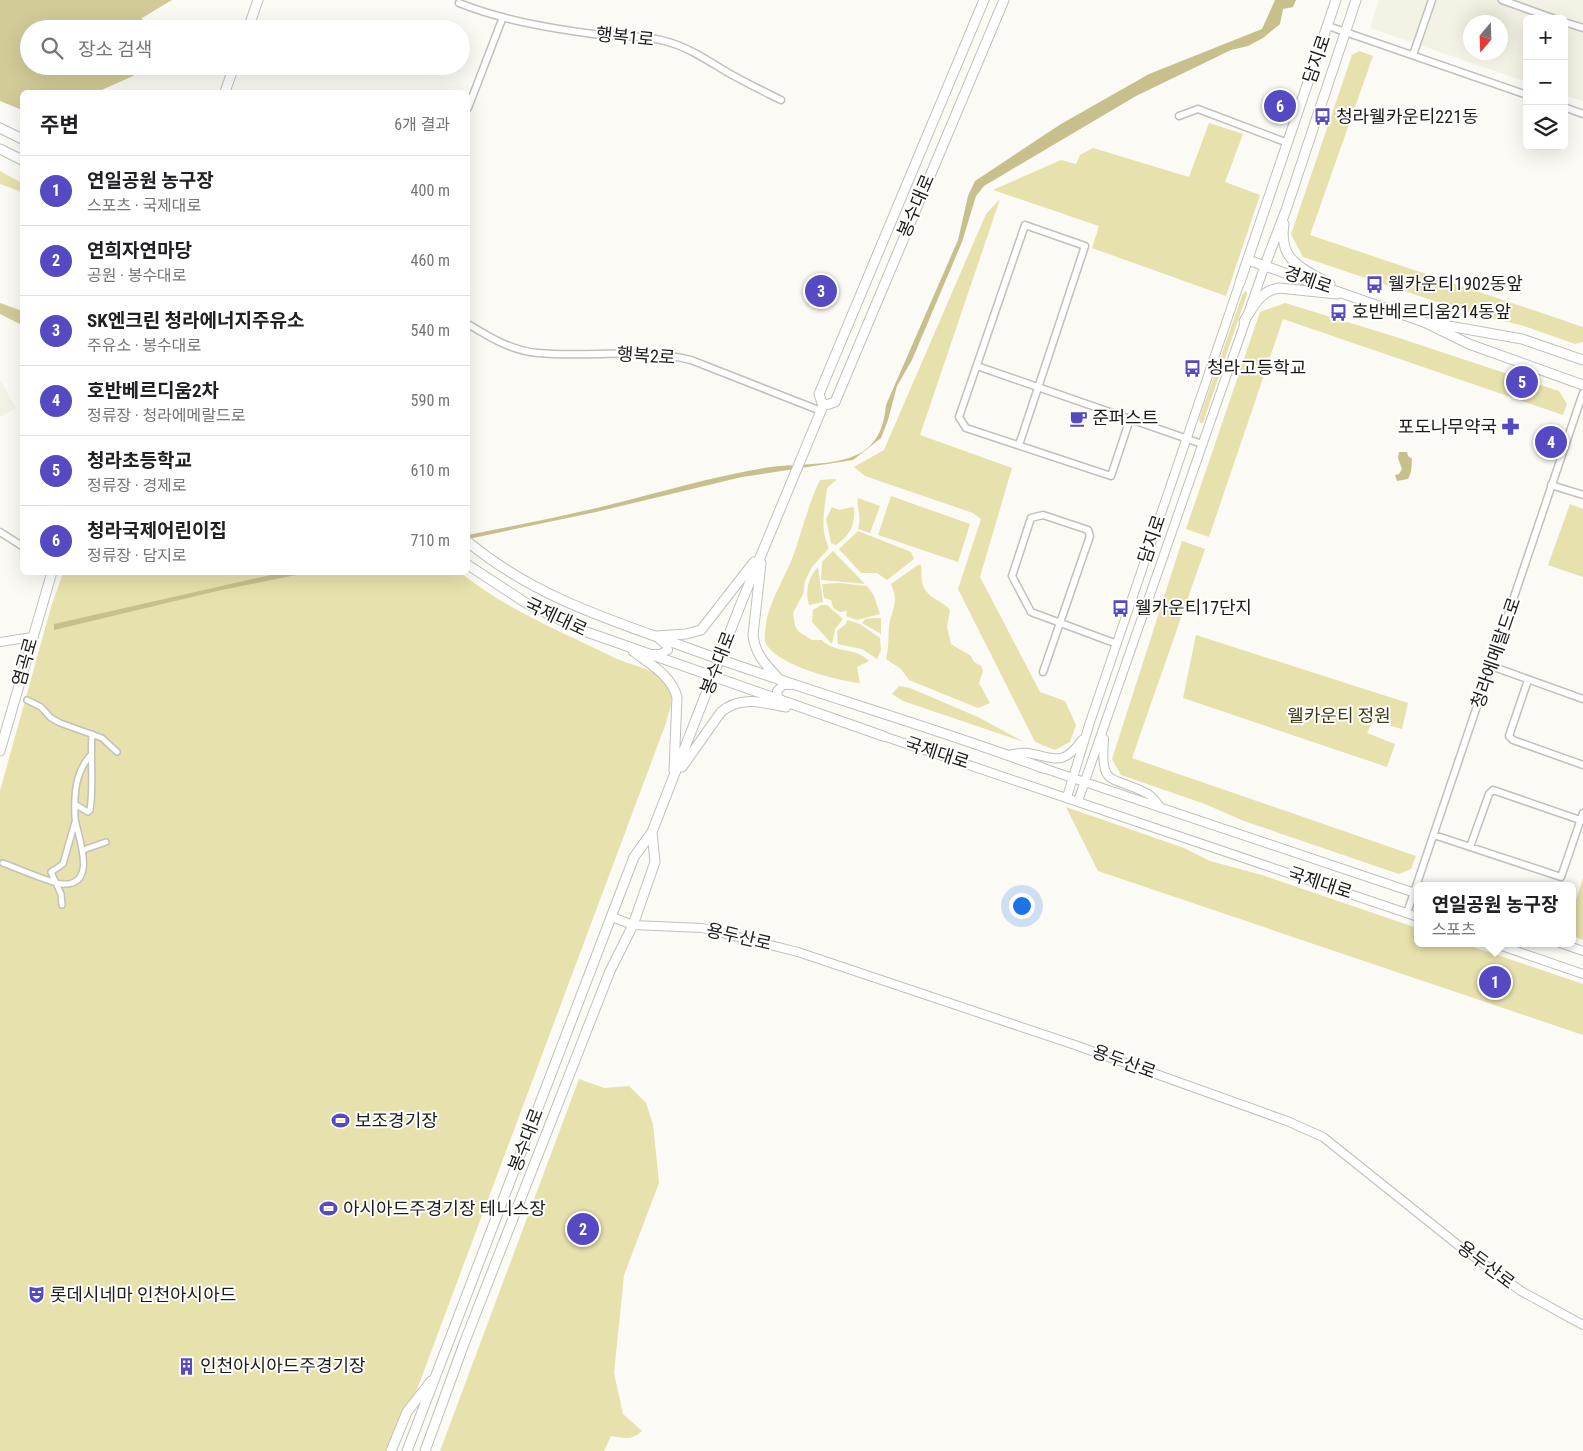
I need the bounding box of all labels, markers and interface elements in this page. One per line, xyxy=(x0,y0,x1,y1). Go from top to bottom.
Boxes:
north arrow xyxy=(1463,15,1508,60)
map controls xyxy=(1523,15,1568,150)
button: + xyxy=(1523,15,1568,60)
search box xyxy=(20,20,470,75)
street label: 행복1로 xyxy=(595,23,655,50)
street label: 담지로 xyxy=(1299,32,1335,86)
icon: search xyxy=(38,34,66,62)
text: 장소 검색 xyxy=(78,38,152,61)
button: − xyxy=(1523,60,1568,105)
pin: 6 xyxy=(1264,87,1296,125)
button: layers xyxy=(1523,105,1568,150)
place label: 청라웰카운티221동 xyxy=(1336,106,1479,127)
bus stop icon: 청라웰카운티221동 xyxy=(1312,107,1332,127)
text: 주변 xyxy=(40,113,79,137)
text: 6개 결과 xyxy=(394,115,450,134)
text: 연일공원 농구장 xyxy=(87,169,214,192)
street label: 봉수대로 xyxy=(893,171,938,240)
text: 1 xyxy=(52,181,60,200)
text: 400 m xyxy=(411,181,450,200)
text: 스포츠 · 국제대로 xyxy=(87,196,201,215)
text: 연희자연마당 xyxy=(87,239,192,262)
text: 2 xyxy=(52,251,60,270)
text: 460 m xyxy=(411,251,450,270)
street label: 경제로 xyxy=(1281,262,1335,298)
text: 공원 · 봉수대로 xyxy=(87,266,187,285)
pin: 3 xyxy=(805,272,837,310)
place label: 웰카운티1902동앞 xyxy=(1388,273,1523,294)
bus stop icon: 웰카운티1902동앞 xyxy=(1364,274,1384,294)
place label: 호반베르디움214동앞 xyxy=(1352,301,1511,322)
bus stop icon: 호반베르디움214동앞 xyxy=(1328,302,1348,322)
text: SK엔크린 청라에너지주유소 xyxy=(87,309,304,332)
text: 3 xyxy=(52,321,60,340)
text: 540 m xyxy=(411,321,450,340)
text: 주유소 · 봉수대로 xyxy=(87,336,201,355)
street label: 행복2로 xyxy=(616,343,676,368)
place label: 청라고등학교 xyxy=(1207,357,1306,378)
bus stop icon: 청라고등학교 xyxy=(1183,358,1203,378)
pin: 5 xyxy=(1506,363,1538,401)
text: 호반베르디움2차 xyxy=(87,379,219,402)
text: 4 xyxy=(52,391,60,410)
text: 590 m xyxy=(411,391,450,410)
text: 정류장 · 청라에메랄드로 xyxy=(87,406,245,425)
place label: 준퍼스트 xyxy=(1092,407,1158,428)
cafe icon: 준퍼스트 xyxy=(1068,408,1088,428)
place label: 포도나무약국 xyxy=(1398,416,1497,437)
pharmacy icon: 포도나무약국 xyxy=(1501,417,1521,437)
pin: 4 xyxy=(1535,423,1567,461)
text: 청라초등학교 xyxy=(87,449,192,472)
text: 5 xyxy=(52,461,60,480)
text: 610 m xyxy=(411,461,450,480)
text: 정류장 · 경제로 xyxy=(87,476,187,495)
street label: 담지로 xyxy=(1134,512,1170,566)
text: 청라국제어린이집 xyxy=(87,519,227,542)
text: 6 xyxy=(52,531,60,550)
text: 710 m xyxy=(411,531,450,550)
text: 정류장 · 담지로 xyxy=(87,546,187,565)
street label: 국제대로 xyxy=(522,593,591,640)
street label: 청라에메랄드로 xyxy=(1467,595,1524,711)
place label: 웰카운티17단지 xyxy=(1135,597,1252,618)
bus stop icon: 웰카운티17단지 xyxy=(1111,598,1131,618)
street label: 봉수대로 xyxy=(696,628,739,698)
street label: 염곡로 xyxy=(8,635,41,689)
park label: 웰카운티 정원 xyxy=(1287,705,1391,726)
street label: 국제대로 xyxy=(902,732,972,773)
street label: 국제대로 xyxy=(1285,862,1355,903)
popup xyxy=(1414,882,1576,947)
your location xyxy=(1009,893,1035,919)
text: 연일공원 농구장 xyxy=(1432,893,1558,916)
street label: 용두산로 xyxy=(704,919,774,954)
text: 스포츠 xyxy=(1432,920,1476,939)
pin: 1 xyxy=(1479,963,1511,1001)
street label: 용두산로 xyxy=(1089,1040,1159,1083)
street label: 봉수대로 xyxy=(504,1105,547,1175)
place label: 보조경기장 xyxy=(355,1110,438,1131)
sports icon: 보조경기장 xyxy=(331,1111,351,1131)
place label: 아시아드주경기장 테니스장 xyxy=(343,1198,546,1219)
sports icon: 아시아드주경기장 테니스장 xyxy=(319,1199,339,1219)
pin: 2 xyxy=(567,1210,599,1248)
street label: 용두산로 xyxy=(1454,1236,1519,1293)
place label: 롯데시네마 인천아시아드 xyxy=(50,1284,236,1305)
theatre icon: 롯데시네마 인천아시아드 xyxy=(26,1285,46,1305)
place label: 인천아시아드주경기장 xyxy=(200,1355,366,1376)
building icon: 인천아시아드주경기장 xyxy=(176,1356,196,1376)

